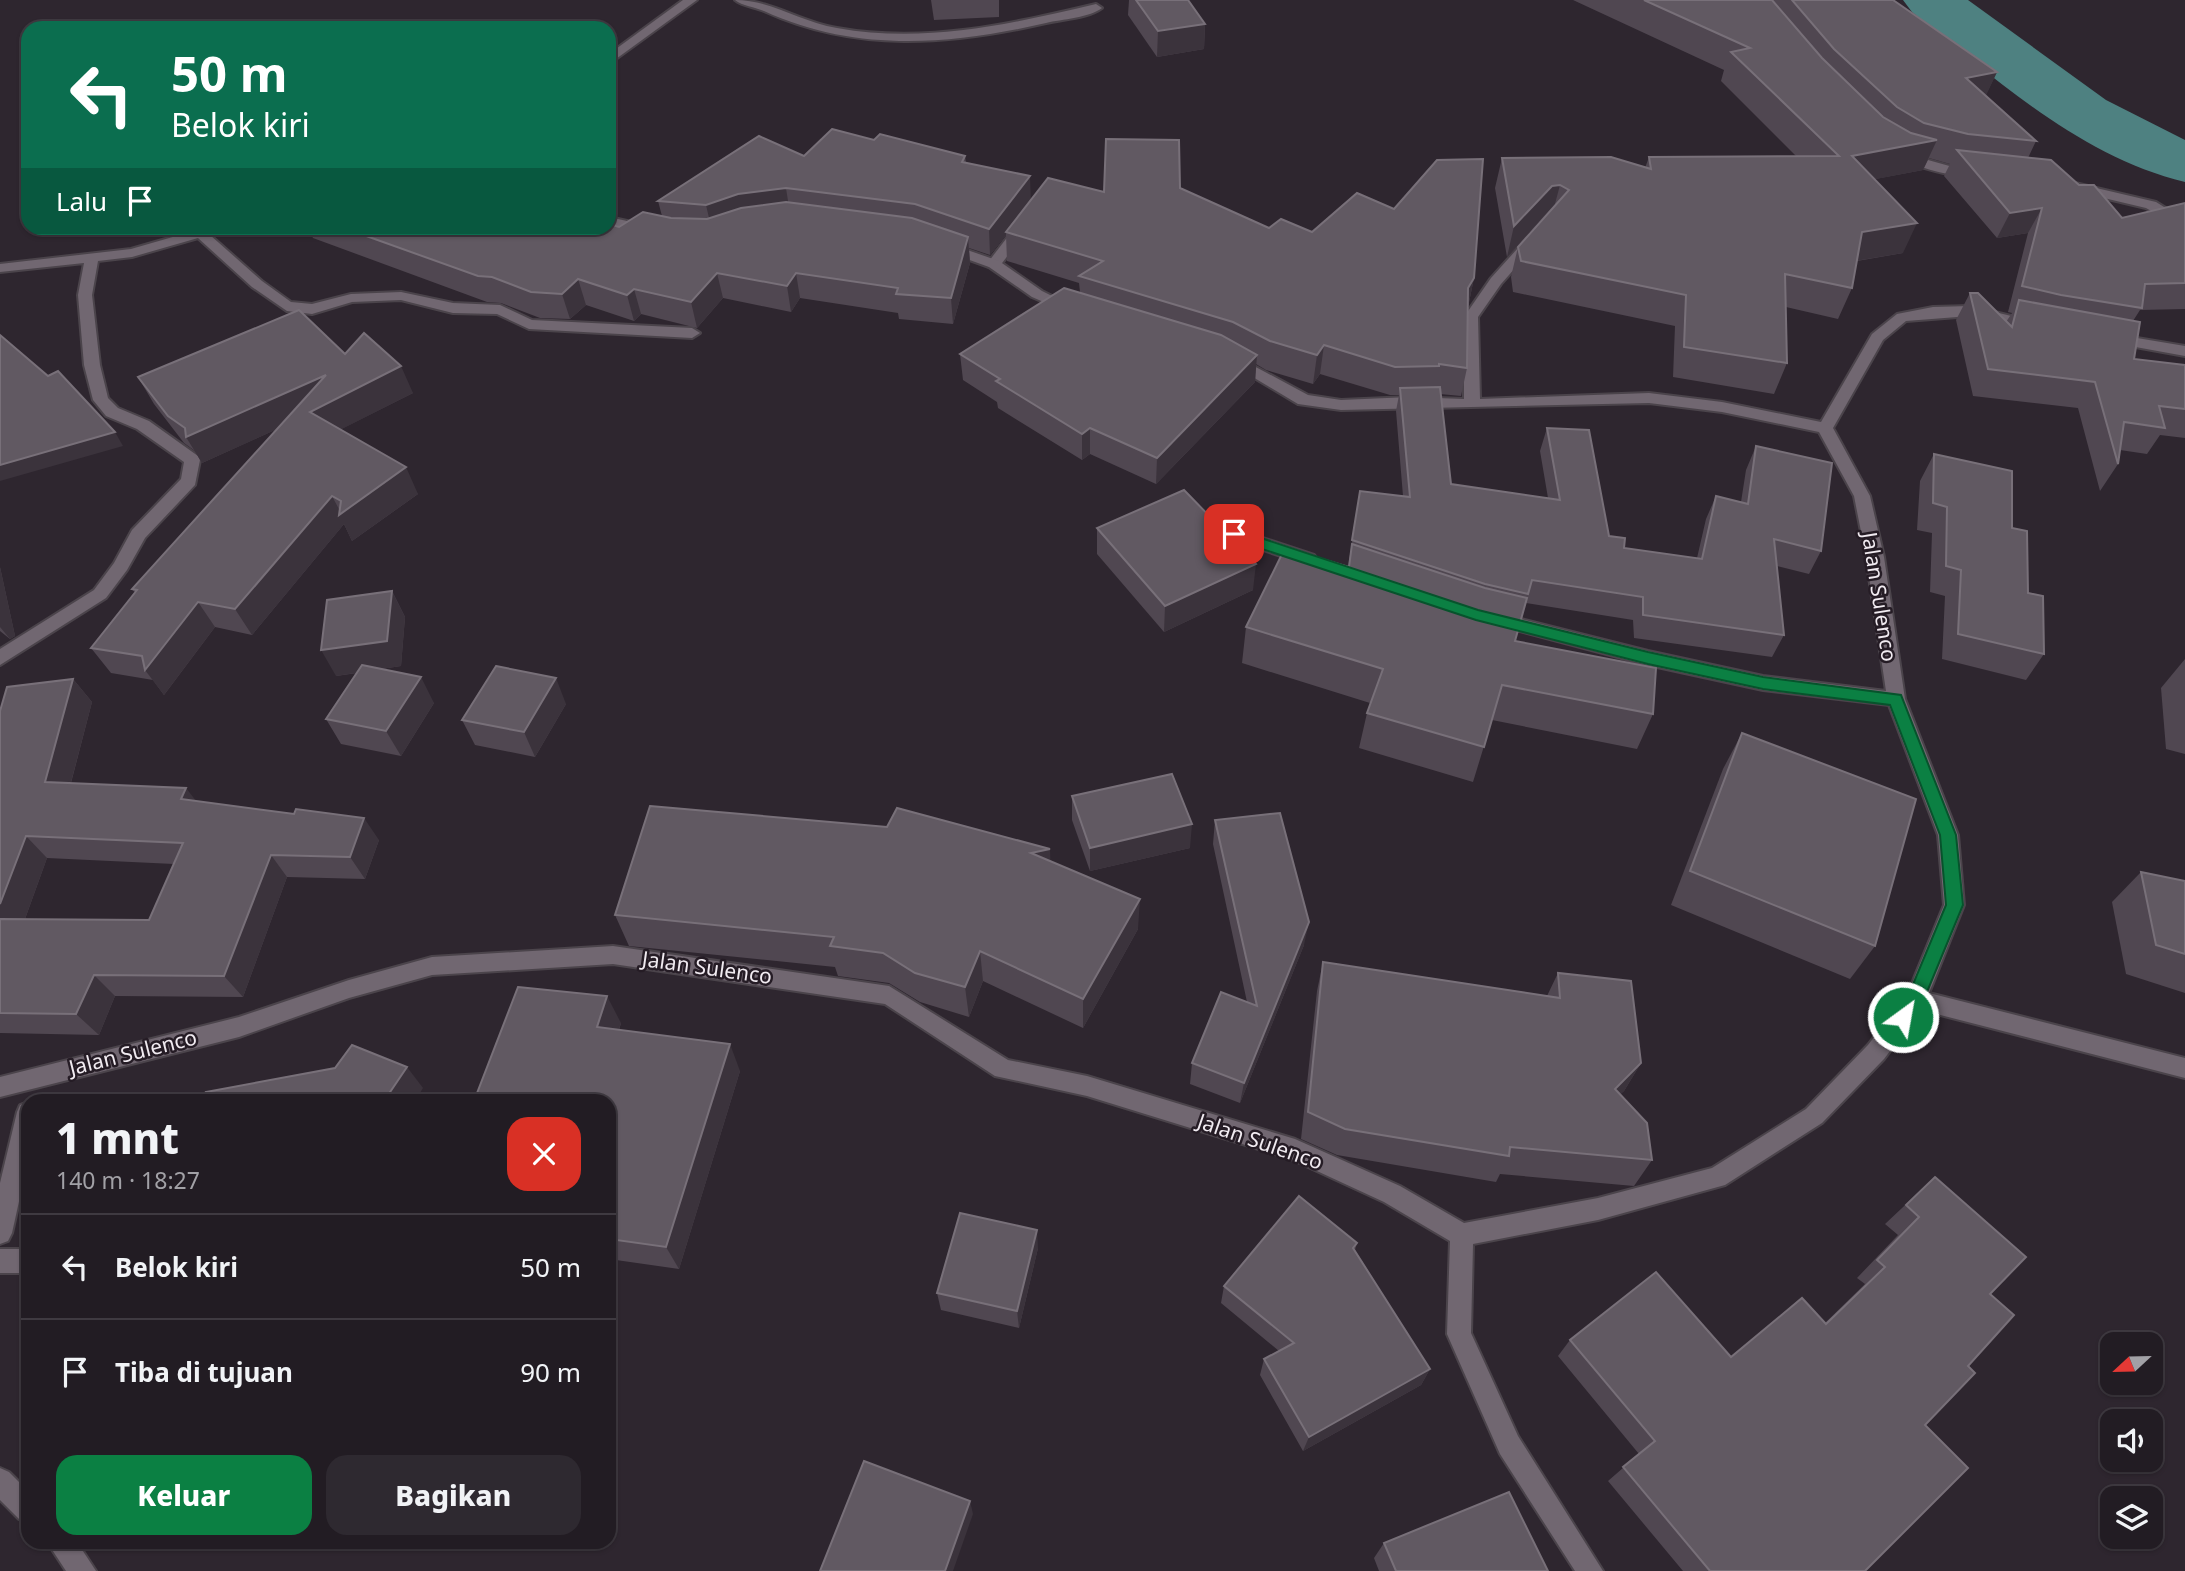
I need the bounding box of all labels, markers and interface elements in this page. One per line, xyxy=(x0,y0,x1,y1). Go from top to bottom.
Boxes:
text: 50 m xyxy=(171,40,288,106)
icon: left xyxy=(56,49,147,140)
text: Belok kiri xyxy=(171,103,310,146)
icon: arrive xyxy=(121,182,159,220)
text: Lalu xyxy=(56,183,107,219)
pin xyxy=(1204,504,1264,564)
icon: arrive xyxy=(1215,515,1253,553)
street label: Jalan Sulenco xyxy=(1856,528,1904,664)
street label: Jalan Sulenco xyxy=(639,944,774,990)
position arrow xyxy=(1866,980,1940,1054)
street label: Jalan Sulenco xyxy=(64,1023,200,1082)
street label: Jalan Sulenco xyxy=(1192,1106,1327,1176)
text: 1 mnt xyxy=(56,1109,179,1166)
button: close xyxy=(507,1117,581,1191)
text: 140 m · 18:27 xyxy=(56,1164,200,1196)
icon: left xyxy=(56,1248,94,1286)
text: Belok kiri xyxy=(115,1249,238,1285)
text: 50 m xyxy=(520,1249,581,1285)
north arrow xyxy=(2100,1332,2163,1395)
map controls xyxy=(2100,1332,2163,1549)
icon: arrive xyxy=(56,1353,94,1391)
text: Tiba di tujuan xyxy=(115,1354,293,1390)
text: 90 m xyxy=(520,1354,581,1390)
button: sound xyxy=(2100,1409,2163,1472)
button: Keluar xyxy=(56,1455,312,1535)
button: Bagikan xyxy=(326,1455,581,1535)
button: layers xyxy=(2100,1486,2163,1549)

